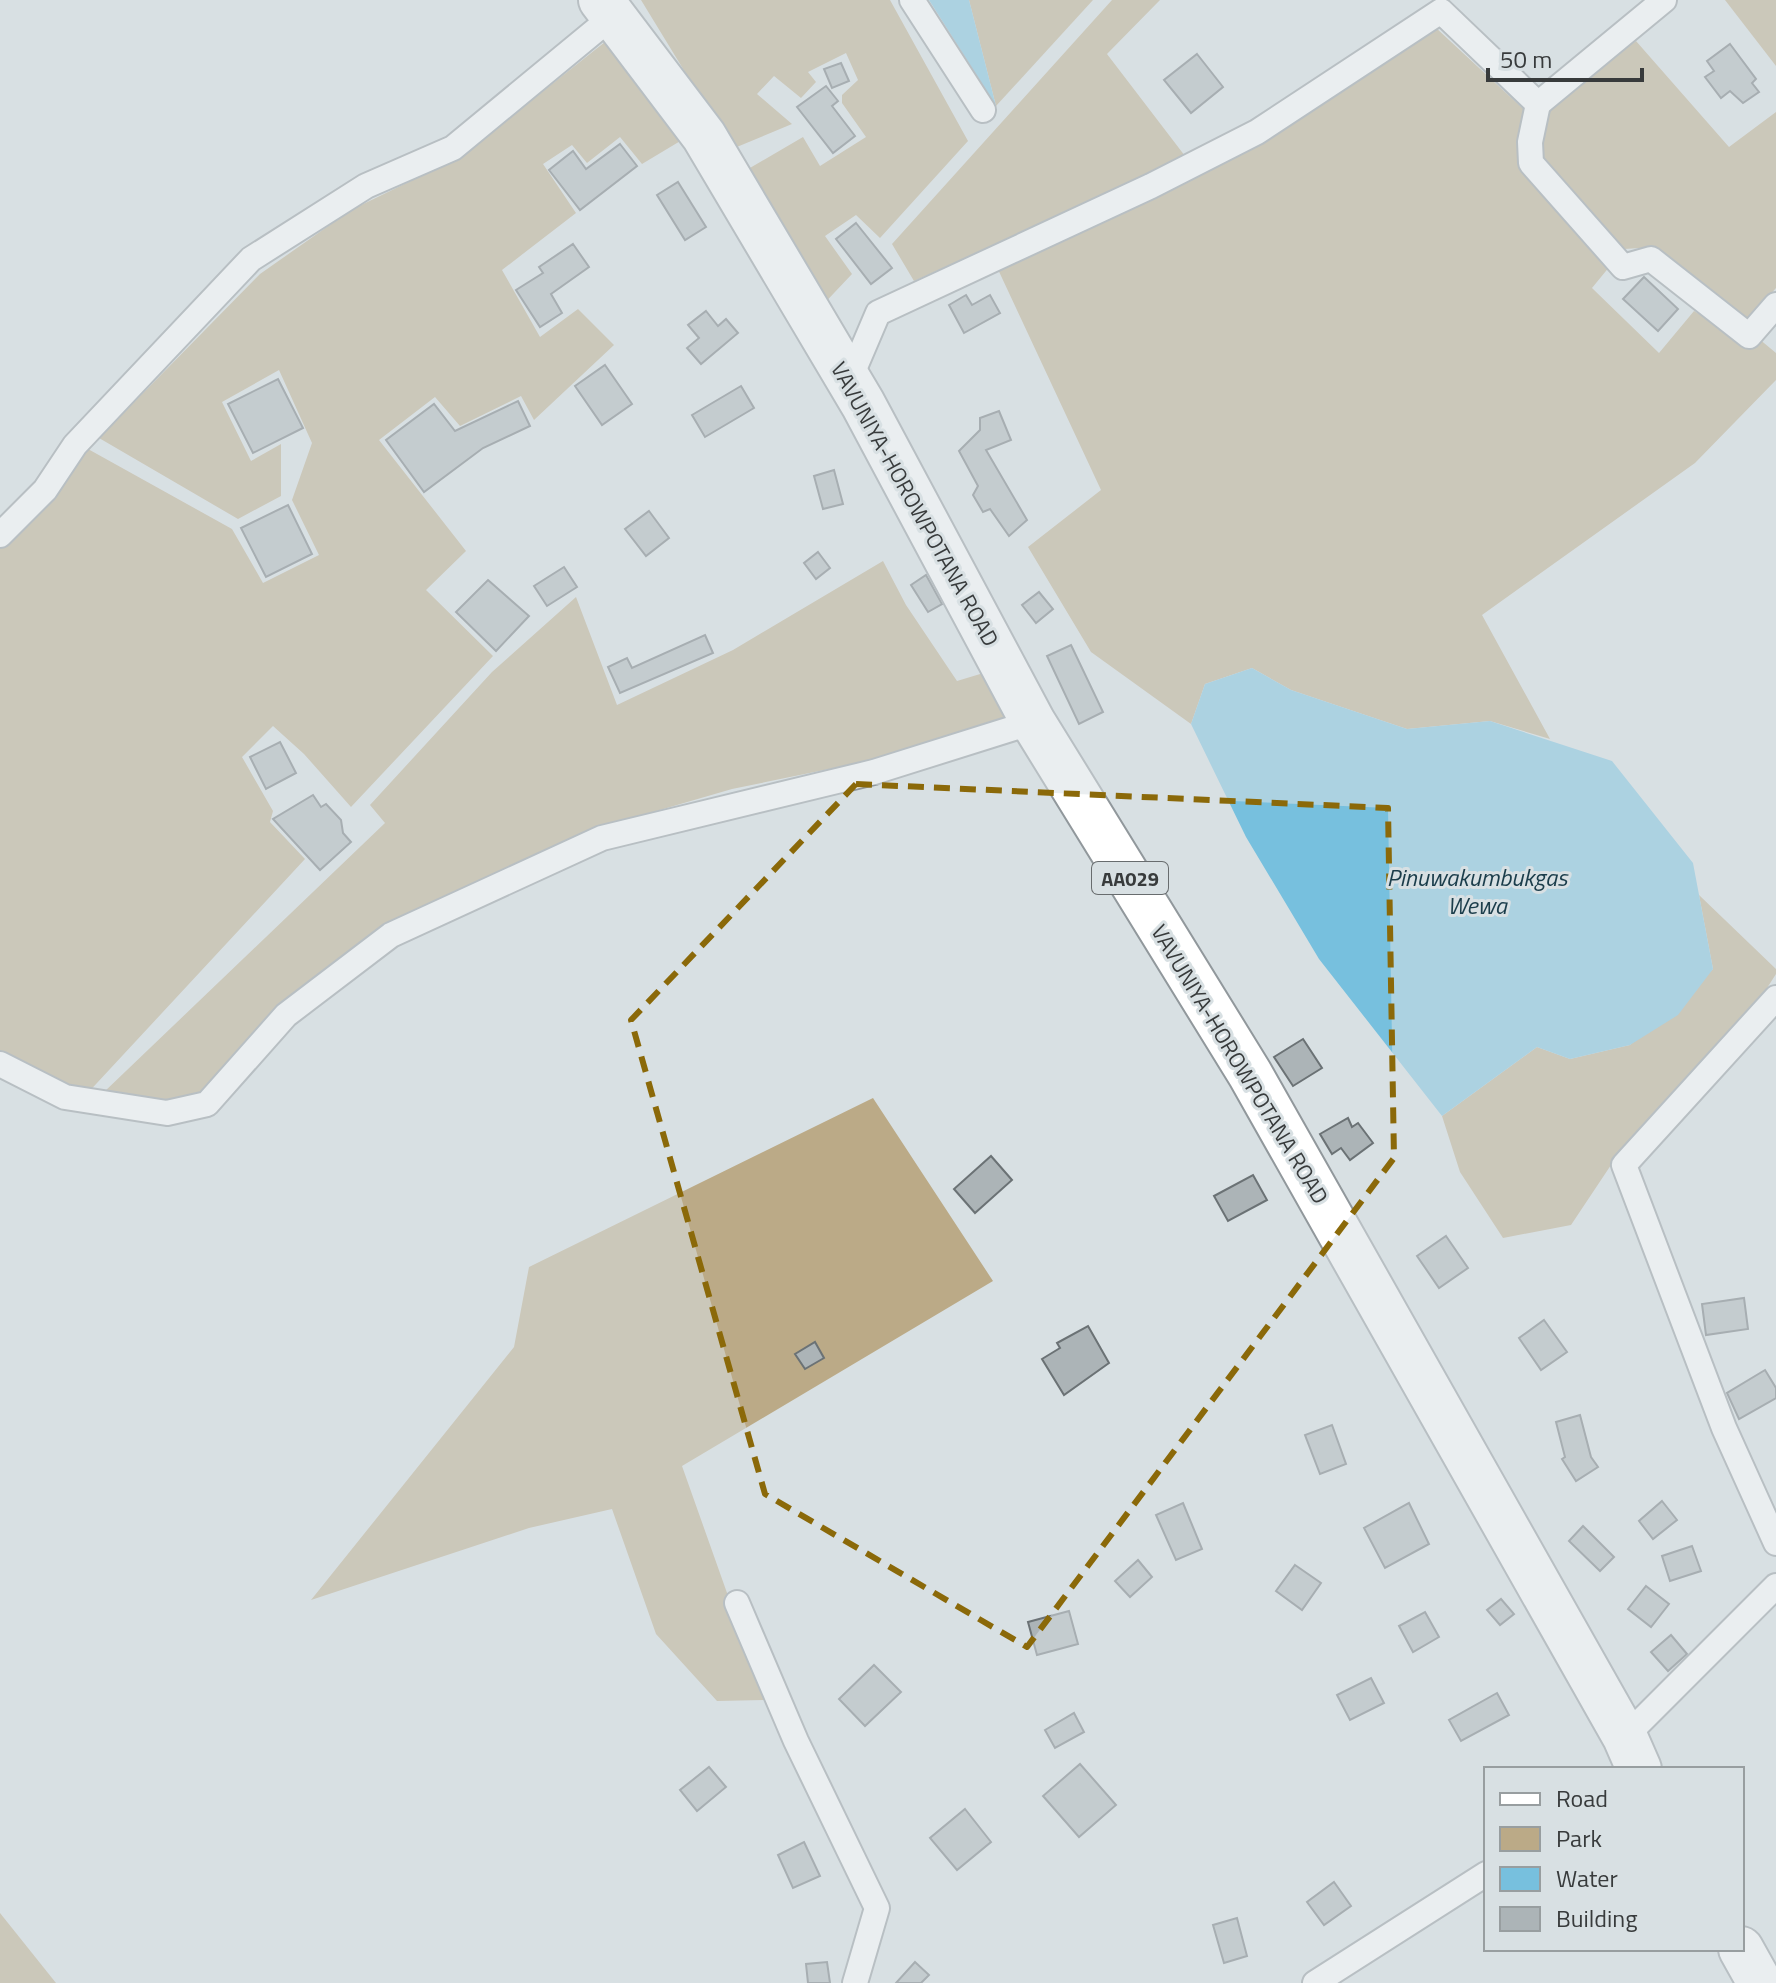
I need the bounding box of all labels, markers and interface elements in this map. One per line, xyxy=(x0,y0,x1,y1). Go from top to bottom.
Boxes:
scale bar xyxy=(1488,32,1642,82)
text: 50 m xyxy=(1500,41,1552,77)
street label: VAVUNIYA-HOROWPOTANA ROAD xyxy=(822,355,1008,653)
water label: Pinuwakumbukgas Wewa xyxy=(1387,859,1569,923)
road number: AA029 xyxy=(1092,862,1168,894)
street label: VAVUNIYA-HOROWPOTANA ROAD xyxy=(1143,918,1337,1210)
legend xyxy=(1484,1767,1744,1951)
text: Road xyxy=(1556,1780,1608,1816)
text: Park xyxy=(1556,1820,1602,1856)
text: Water xyxy=(1556,1860,1618,1896)
text: Building xyxy=(1556,1900,1638,1936)

